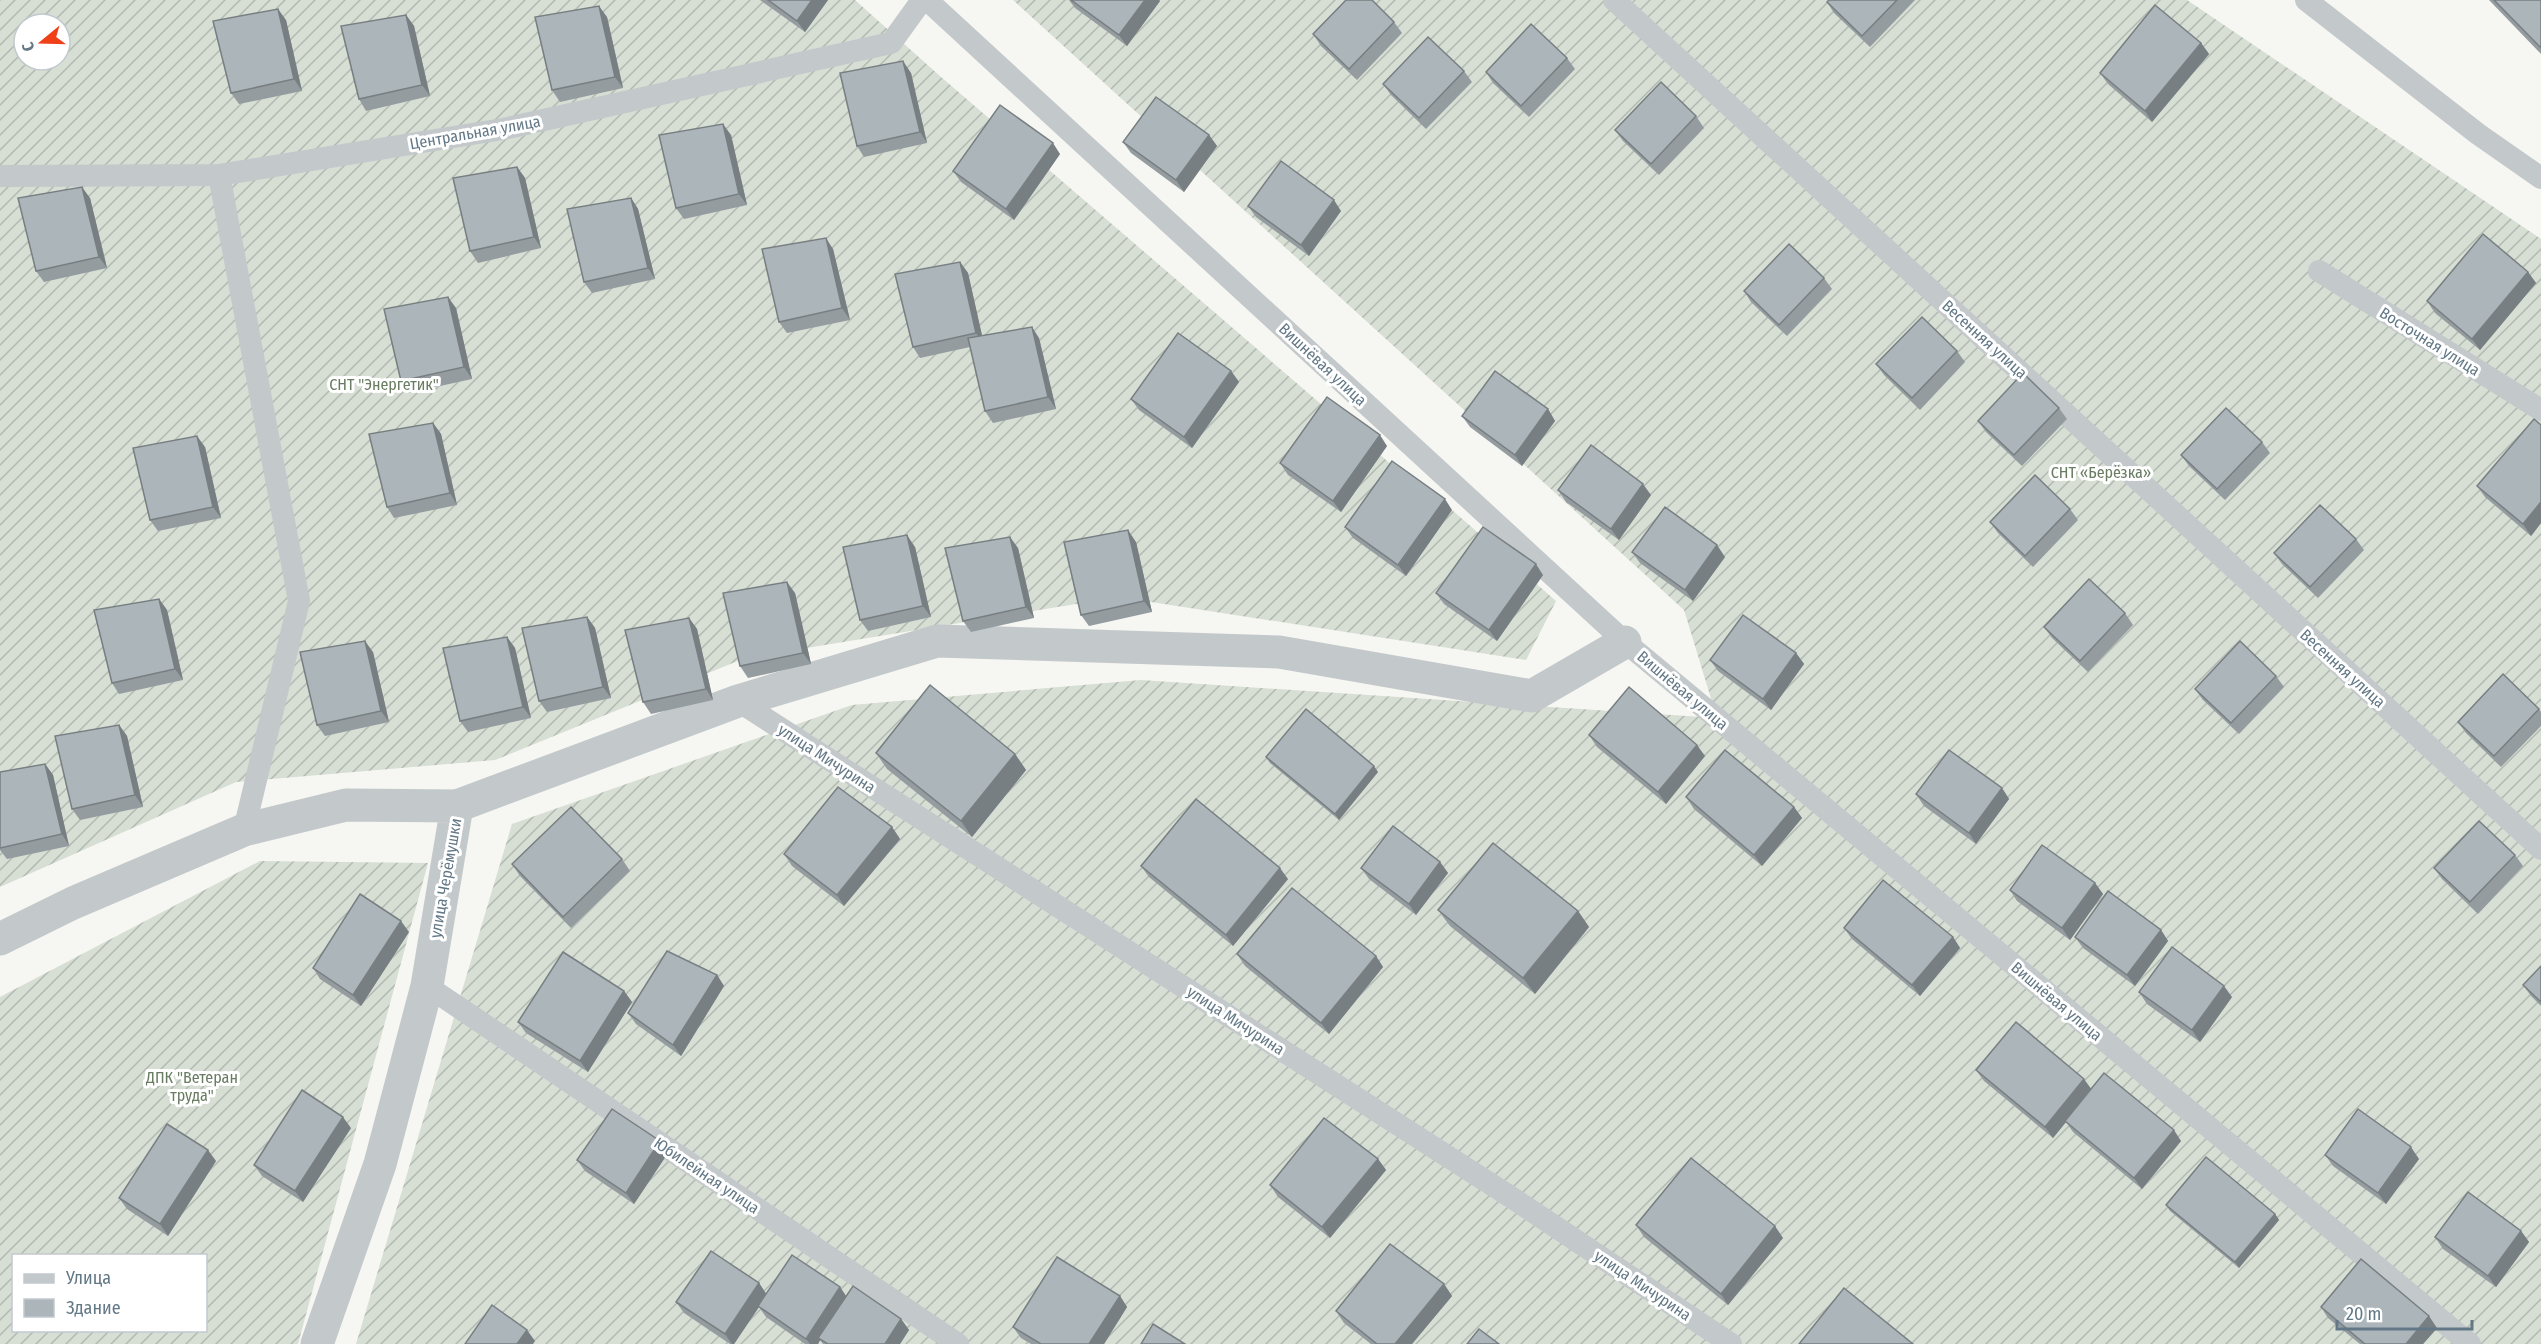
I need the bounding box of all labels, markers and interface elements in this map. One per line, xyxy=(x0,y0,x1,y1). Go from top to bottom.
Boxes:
north arrow xyxy=(12,12,72,72)
text: С xyxy=(18,39,39,54)
street label: Центральная улица xyxy=(408,112,542,153)
street label: Весенняя улица xyxy=(1938,296,2031,383)
street label: Восточная улица xyxy=(2376,303,2483,380)
street label: Вишнёвая улица xyxy=(1275,319,1370,410)
park label: СНТ "Энергетик" xyxy=(329,375,439,394)
park label: СНТ «Берёзка» xyxy=(2051,463,2151,482)
street label: Весенняя улица xyxy=(2296,625,2389,712)
street label: Вишнёвая улица xyxy=(1633,647,1732,734)
street label: улица Мичурина xyxy=(774,720,879,797)
street label: улица Черёмушки xyxy=(426,817,465,939)
street label: Вишнёвая улица xyxy=(2007,958,2106,1045)
street label: улица Мичурина xyxy=(1183,982,1288,1059)
park label: ДПК "Ветеран труда" xyxy=(145,1068,238,1105)
street label: Юбилейная улица xyxy=(650,1133,763,1218)
street label: улица Мичурина xyxy=(1591,1246,1695,1325)
legend xyxy=(12,1254,207,1332)
text: Улица xyxy=(65,1267,111,1289)
scale bar xyxy=(2337,1293,2472,1331)
text: Здание xyxy=(66,1297,121,1319)
text: 20 m xyxy=(2346,1303,2381,1325)

